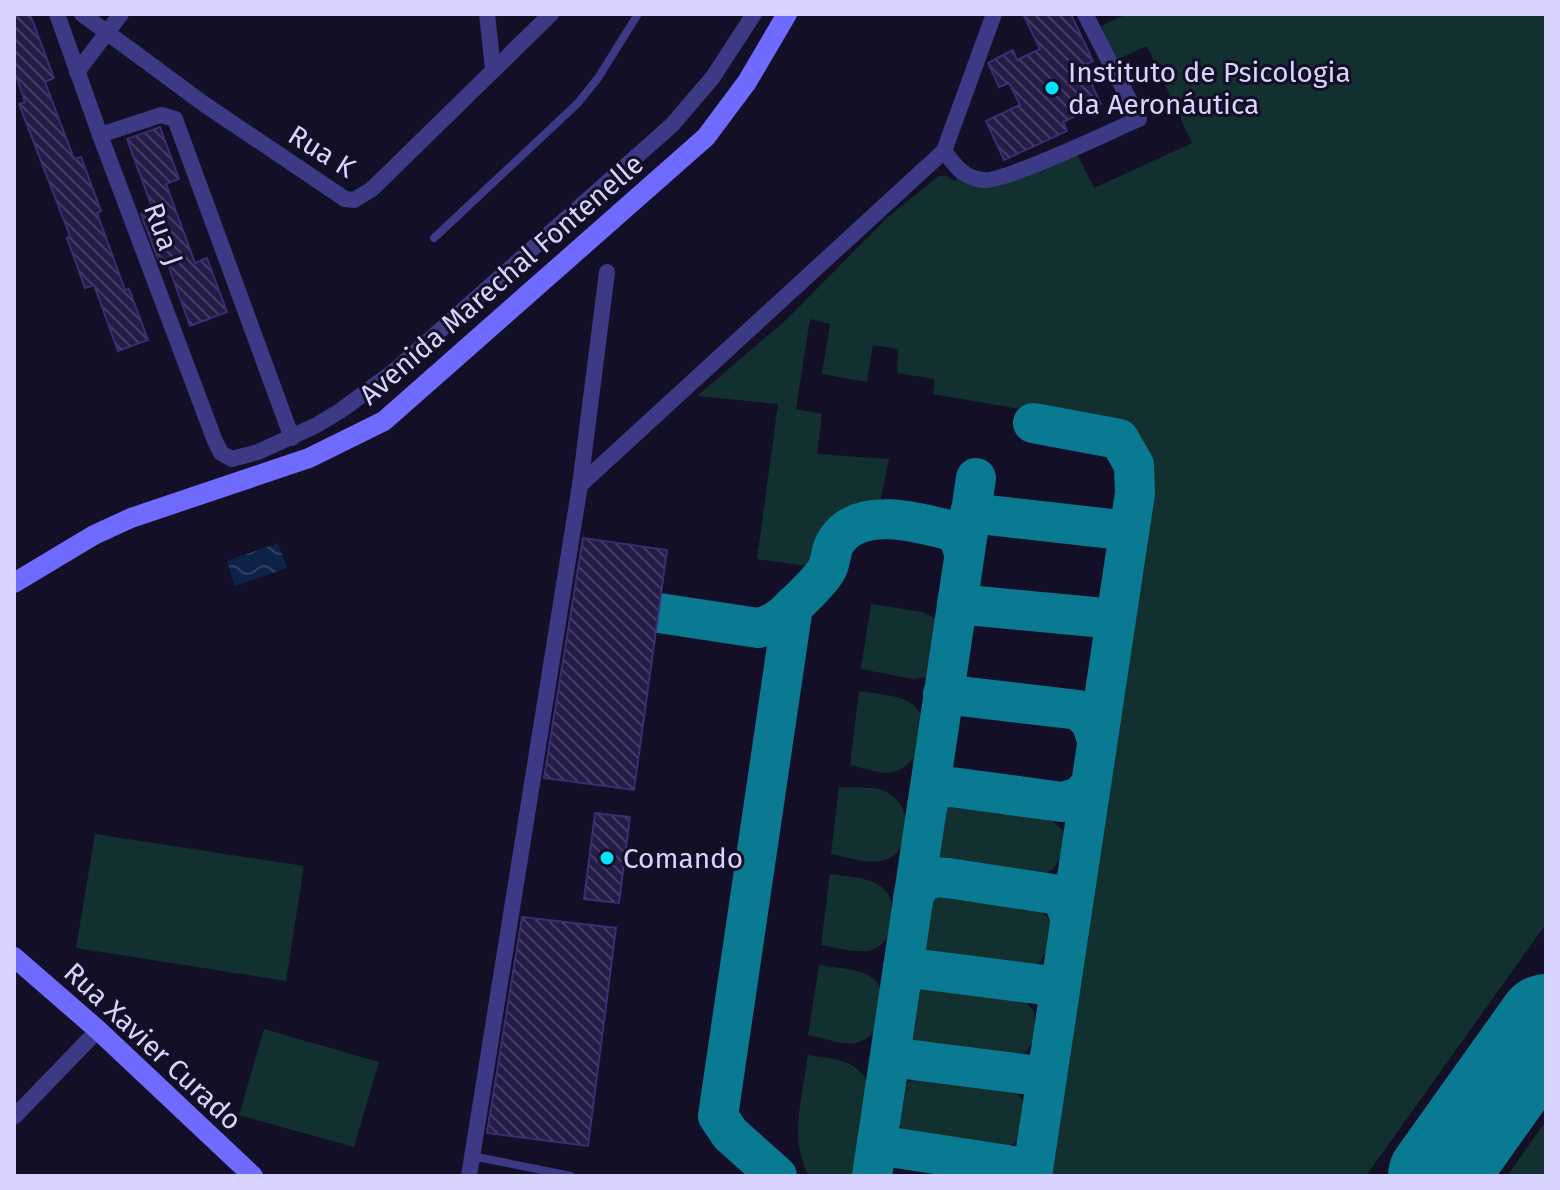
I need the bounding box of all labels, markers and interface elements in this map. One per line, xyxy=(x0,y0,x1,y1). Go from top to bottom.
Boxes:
place label: Instituto de Psicologia da Aeronáutica xyxy=(1068,56,1351,121)
marker: Instituto de Psicologia da Aeronáutica xyxy=(1043,79,1061,97)
street label: Rua K xyxy=(282,118,362,185)
street label: Avenida Marechal Fontenelle xyxy=(353,147,650,412)
street label: Rua J xyxy=(137,198,190,270)
place label: Comando xyxy=(623,842,743,875)
marker: Comando xyxy=(598,849,616,867)
street label: Rua Xavier Curado xyxy=(57,956,248,1137)

